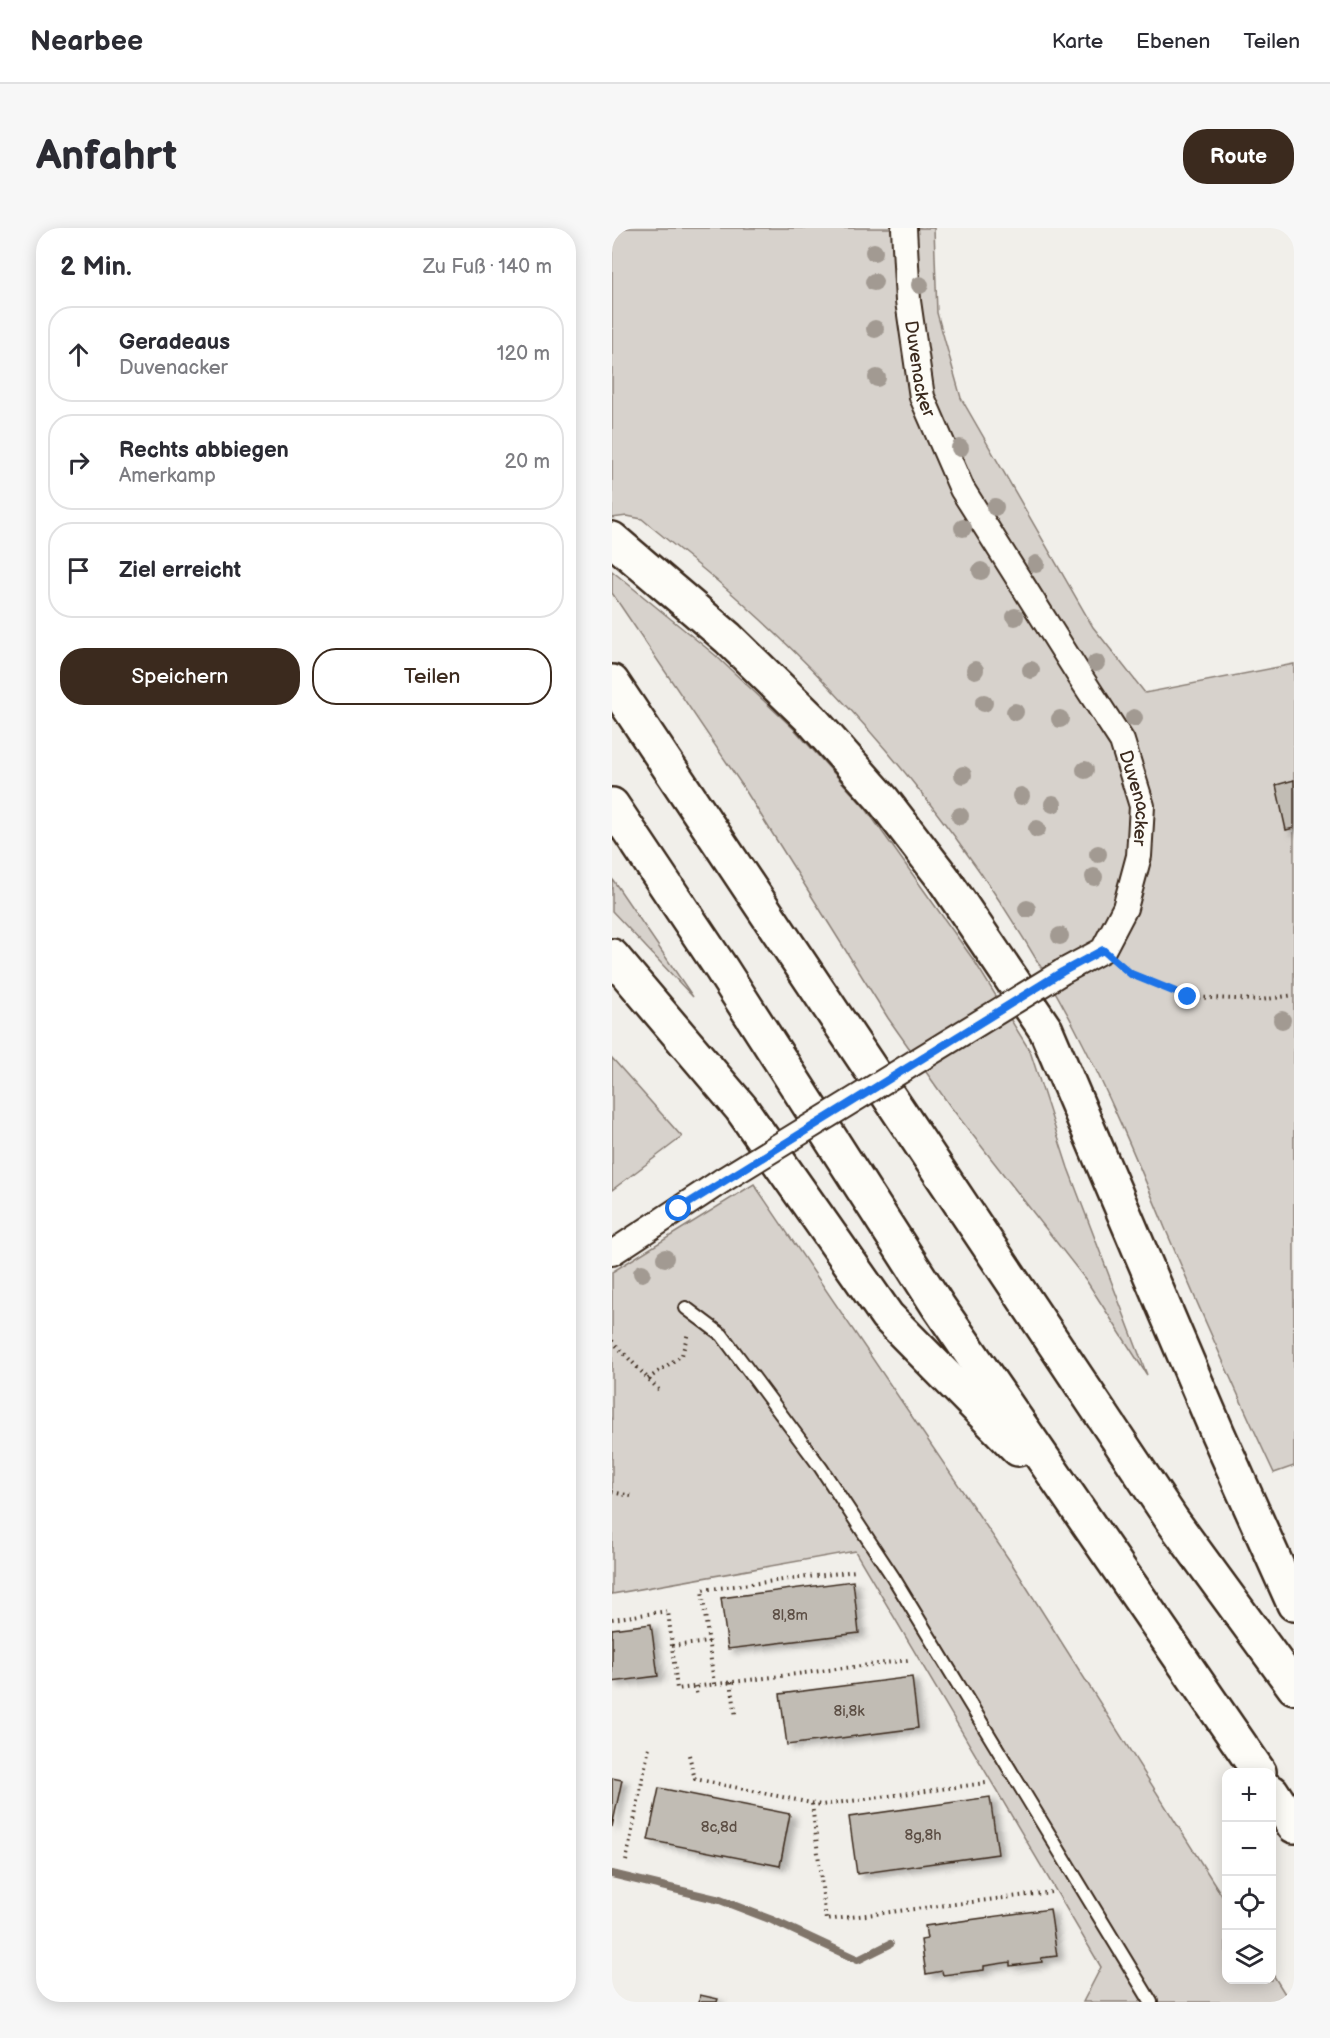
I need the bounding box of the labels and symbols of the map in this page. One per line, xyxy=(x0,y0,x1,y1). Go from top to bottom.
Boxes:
street label: Duvenacker xyxy=(900,319,940,421)
street label: Duvenacker xyxy=(1115,748,1153,847)
route end xyxy=(1174,983,1200,1009)
route start xyxy=(665,1195,691,1221)
house number: 8l,8m xyxy=(772,1606,808,1625)
house number: 8i,8k xyxy=(833,1702,865,1721)
house number: 8c,8d xyxy=(701,1818,737,1837)
house number: 8g,8h xyxy=(904,1826,942,1845)

